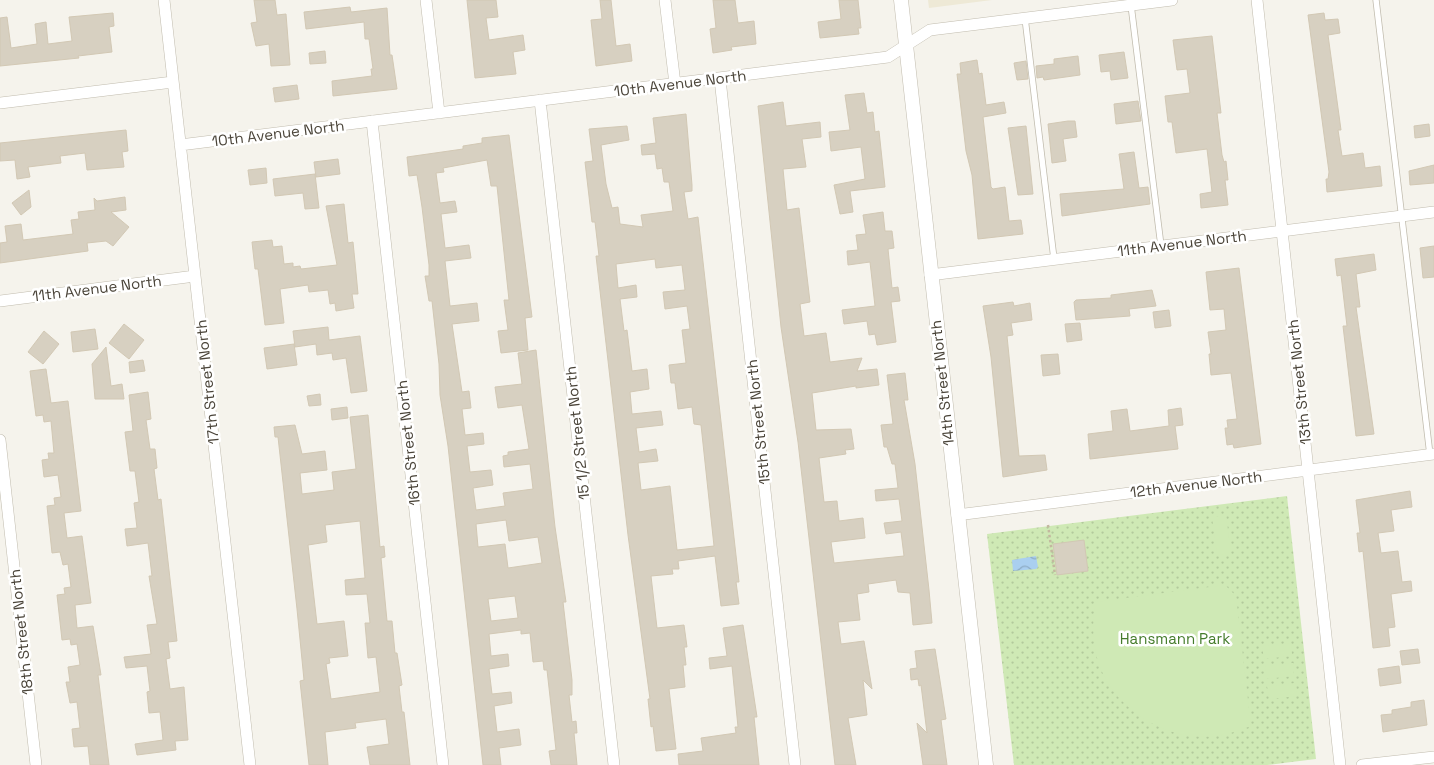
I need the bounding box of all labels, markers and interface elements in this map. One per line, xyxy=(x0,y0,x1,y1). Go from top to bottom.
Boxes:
street label: 10th Avenue North xyxy=(613,65,747,101)
street label: 10th Avenue North xyxy=(211,115,345,151)
street label: 11th Avenue North xyxy=(1116,226,1248,260)
street label: 11th Avenue North xyxy=(31,271,163,305)
street label: 13th Street North xyxy=(1283,318,1315,446)
street label: 17th Street North xyxy=(191,319,223,445)
street label: 14th Street North xyxy=(926,319,958,447)
street label: 15th Street North xyxy=(742,358,774,486)
street label: 15 1/2 Street North xyxy=(561,365,593,501)
street label: 16th Street North xyxy=(392,379,424,507)
street label: 12th Avenue North xyxy=(1129,466,1263,502)
street label: 18th Street North xyxy=(5,568,37,696)
park label: Hansmann Park xyxy=(1120,629,1230,648)

